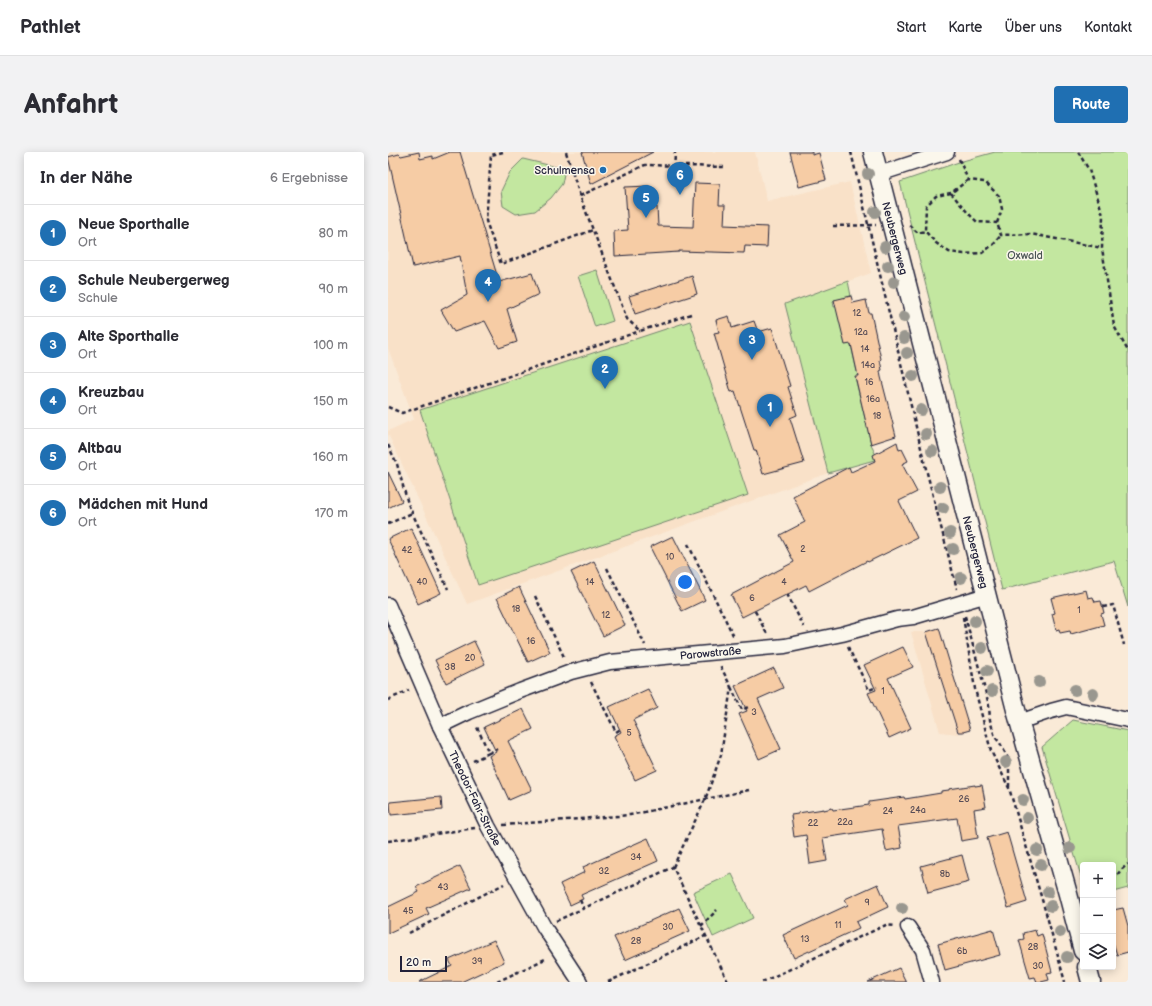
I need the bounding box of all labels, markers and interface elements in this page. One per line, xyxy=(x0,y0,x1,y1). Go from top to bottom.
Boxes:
text: Pathlet xyxy=(20,16,81,39)
text: Start xyxy=(896,19,926,36)
text: Karte xyxy=(948,19,982,36)
text: Über uns xyxy=(1004,19,1062,36)
text: Kontakt xyxy=(1084,19,1132,36)
button: Route xyxy=(1054,86,1128,123)
text: Anfahrt xyxy=(24,88,118,121)
pin: 6 xyxy=(667,162,693,195)
place label: Schulmensa xyxy=(534,164,595,177)
marker: Schulmensa xyxy=(598,165,608,175)
text: In der Nähe xyxy=(40,168,133,188)
text: 6 Ergebnisse xyxy=(270,170,348,186)
pin: 5 xyxy=(633,185,659,218)
street label: Neubergerweg xyxy=(880,200,911,276)
text: Neue Sporthalle xyxy=(78,215,189,234)
text: 1 xyxy=(50,225,56,241)
text: 80 m xyxy=(319,225,348,241)
text: Ort xyxy=(78,234,97,250)
park label: Oxwald xyxy=(1007,249,1043,262)
pin: 4 xyxy=(475,269,501,302)
text: Schule Neubergerweg xyxy=(78,271,230,290)
text: 2 xyxy=(49,281,57,297)
text: 90 m xyxy=(319,281,348,297)
text: Schule xyxy=(78,290,118,306)
house number: 12 xyxy=(853,308,862,319)
text: Alte Sporthalle xyxy=(78,327,179,346)
pin: 3 xyxy=(739,327,765,360)
house number: 12a xyxy=(854,327,868,338)
text: 3 xyxy=(49,337,57,353)
text: 100 m xyxy=(313,337,348,353)
house number: 14 xyxy=(861,344,870,355)
text: Ort xyxy=(78,346,97,362)
pin: 2 xyxy=(592,356,618,389)
house number: 14a xyxy=(861,360,875,371)
house number: 16 xyxy=(865,377,874,388)
text: Kreuzbau xyxy=(78,383,144,402)
text: 4 xyxy=(49,393,57,409)
text: 150 m xyxy=(314,393,348,409)
pin: 1 xyxy=(757,394,783,427)
house number: 16a xyxy=(866,394,880,405)
text: Ort xyxy=(78,402,97,418)
house number: 18 xyxy=(873,411,881,422)
text: Altbau xyxy=(78,439,122,458)
text: 5 xyxy=(49,449,57,465)
text: 160 m xyxy=(313,449,348,465)
text: Ort xyxy=(78,458,97,474)
text: Mädchen mit Hund xyxy=(78,495,208,514)
text: 6 xyxy=(49,505,57,521)
text: 170 m xyxy=(315,505,348,521)
text: Ort xyxy=(78,514,97,530)
street label: Neubergerweg xyxy=(960,514,991,590)
house number: 2 xyxy=(800,544,806,555)
house number: 42 xyxy=(402,545,413,556)
house number: 10 xyxy=(666,552,674,563)
your location xyxy=(675,572,695,592)
house number: 40 xyxy=(417,577,427,588)
house number: 14 xyxy=(586,577,595,588)
house number: 4 xyxy=(781,577,787,588)
house number: 6 xyxy=(749,593,755,604)
house number: 18 xyxy=(512,604,520,615)
house number: 1 xyxy=(1077,605,1081,616)
house number: 12 xyxy=(602,610,611,621)
house number: 16 xyxy=(527,636,536,647)
street label: Parowstraße xyxy=(679,643,742,662)
house number: 20 xyxy=(465,653,475,664)
house number: 38 xyxy=(445,662,455,673)
house number: 1 xyxy=(881,686,885,697)
house number: 3 xyxy=(751,707,757,718)
house number: 5 xyxy=(626,728,632,739)
street label: Theodor-Fahr-Straße xyxy=(446,749,504,848)
house number: 26 xyxy=(959,794,970,805)
house number: 24a xyxy=(910,805,926,816)
house number: 24 xyxy=(883,806,894,817)
house number: 22a xyxy=(837,817,853,828)
house number: 22 xyxy=(808,818,819,829)
house number: 34 xyxy=(630,852,642,863)
map controls xyxy=(1080,862,1116,970)
button: + xyxy=(1080,862,1116,898)
house number: 32 xyxy=(599,866,610,877)
house number: 8b xyxy=(940,869,950,880)
house number: 43 xyxy=(437,882,449,893)
house number: 9 xyxy=(864,897,870,908)
button: − xyxy=(1080,898,1116,934)
house number: 45 xyxy=(403,906,413,917)
house number: 11 xyxy=(835,920,841,931)
house number: 30 xyxy=(663,922,673,933)
house number: 13 xyxy=(800,934,810,945)
button: layers xyxy=(1080,934,1116,970)
house number: 28 xyxy=(631,936,641,947)
house number: 28 xyxy=(1028,942,1038,953)
house number: 6b xyxy=(957,946,967,957)
scale bar xyxy=(400,954,447,973)
text: 20 m xyxy=(406,956,431,969)
house number: 39 xyxy=(472,956,482,967)
house number: 30 xyxy=(1033,961,1043,972)

